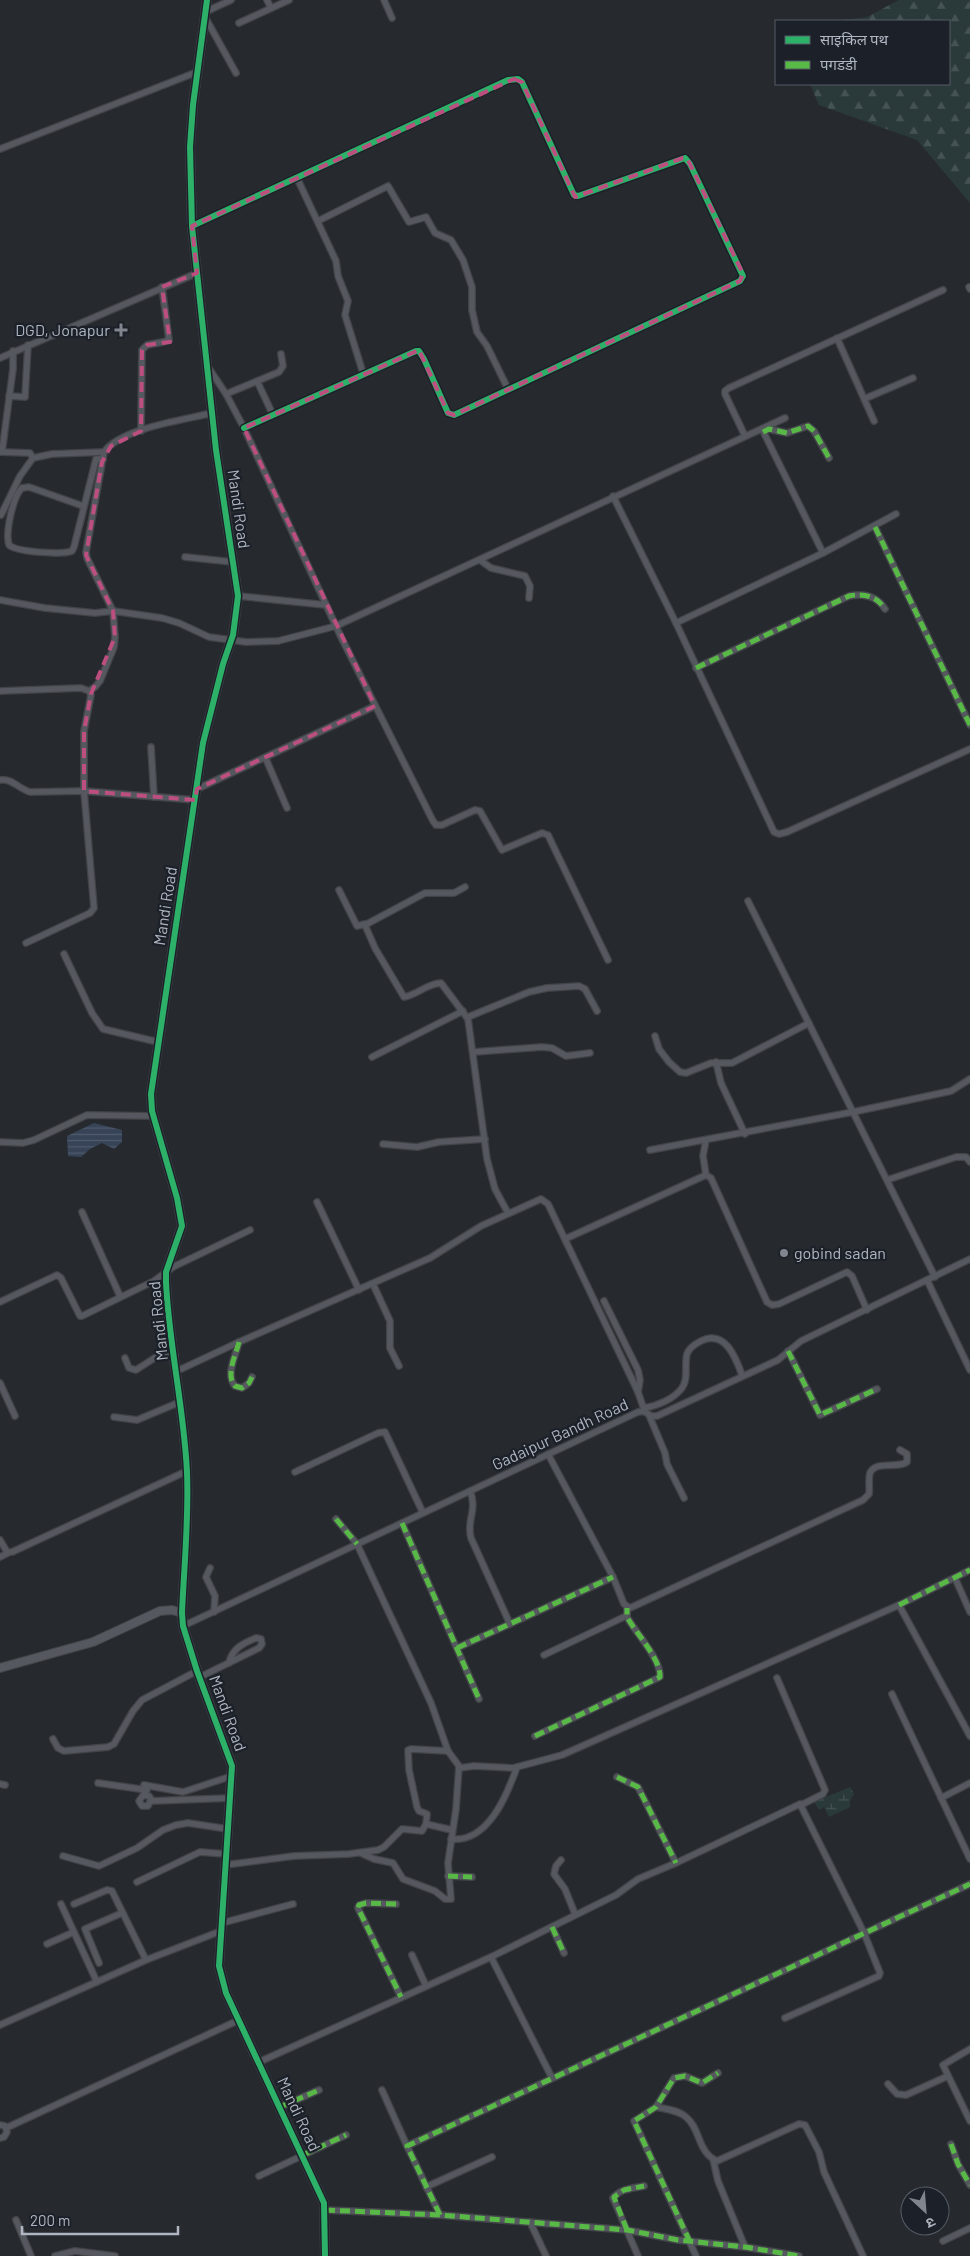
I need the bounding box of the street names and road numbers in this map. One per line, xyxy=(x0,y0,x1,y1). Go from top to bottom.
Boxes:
street label: Mandi Road xyxy=(225,468,254,550)
street label: Mandi Road xyxy=(149,865,180,947)
street label: Mandi Road xyxy=(144,1281,171,1362)
street label: Gadaipur Bandh Road xyxy=(489,1394,631,1473)
street label: Mandi Road xyxy=(206,1672,251,1753)
street label: Mandi Road xyxy=(274,2074,325,2154)

